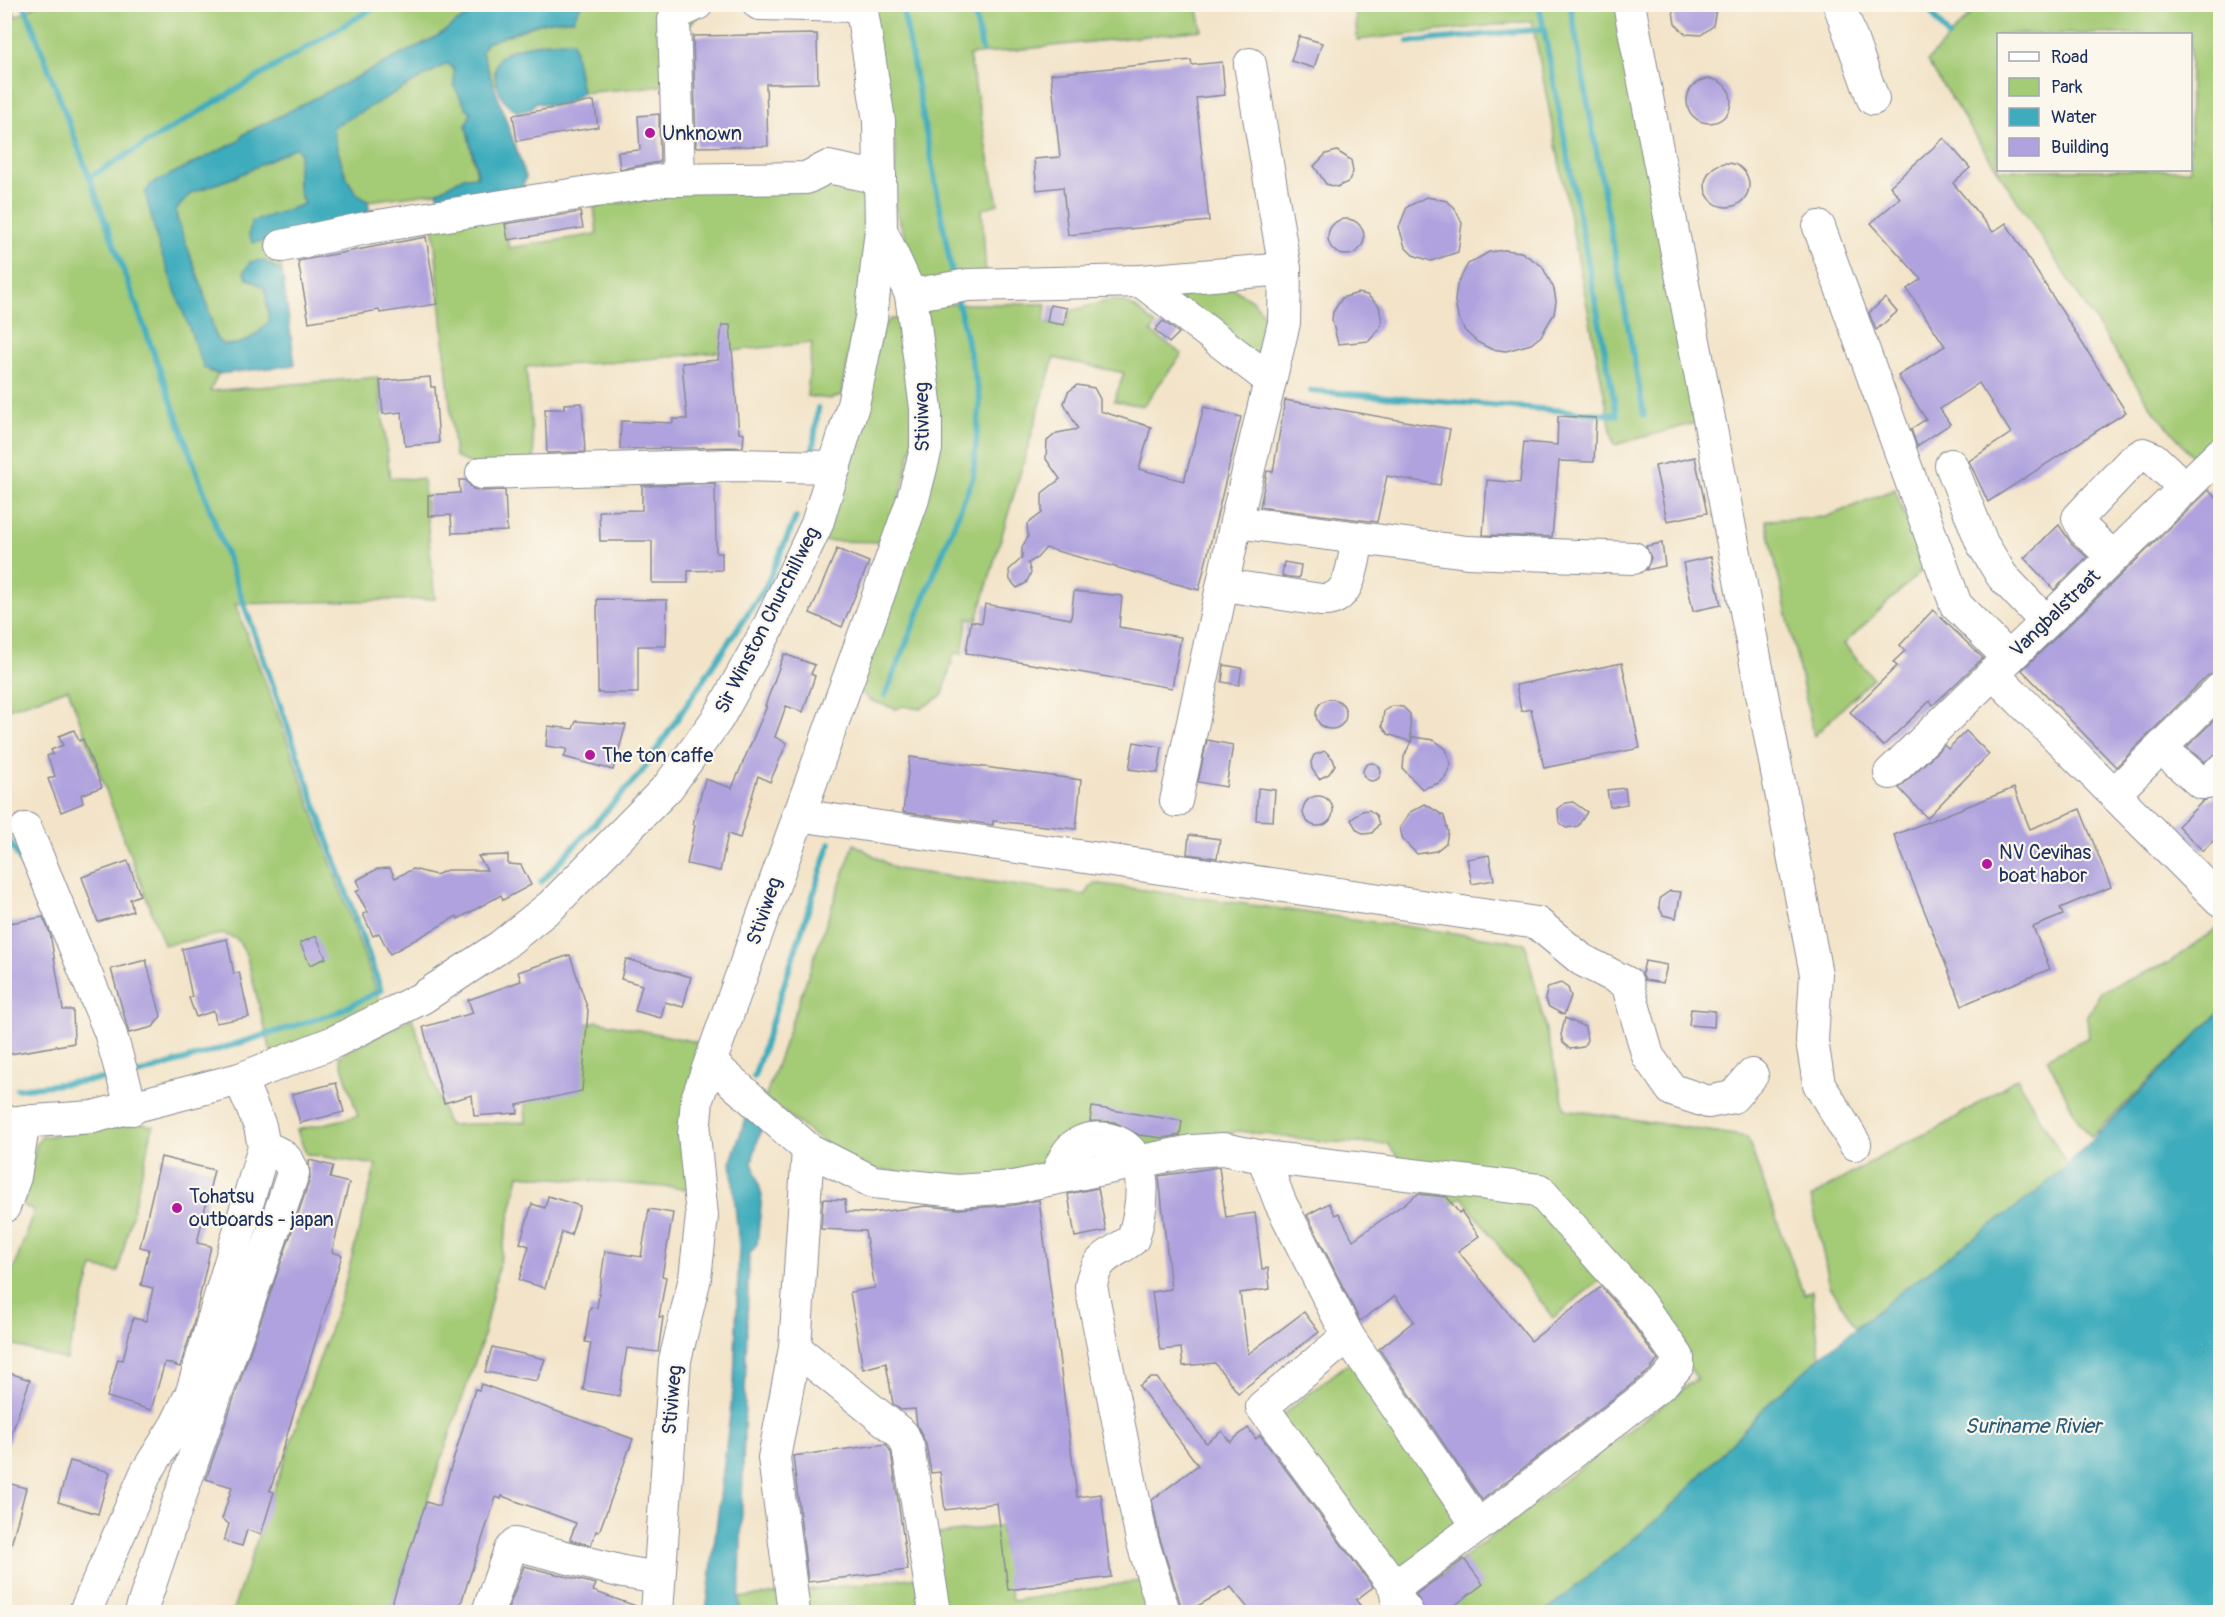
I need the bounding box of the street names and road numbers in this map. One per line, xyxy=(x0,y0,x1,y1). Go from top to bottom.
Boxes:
street label: Stiviweg xyxy=(909,382,935,452)
street label: Sir Winston Churchillweg xyxy=(709,522,825,718)
street label: Vangbalstraat xyxy=(2005,563,2106,662)
street label: Stiviweg xyxy=(741,874,787,948)
street label: Stiviweg xyxy=(657,1364,687,1436)

